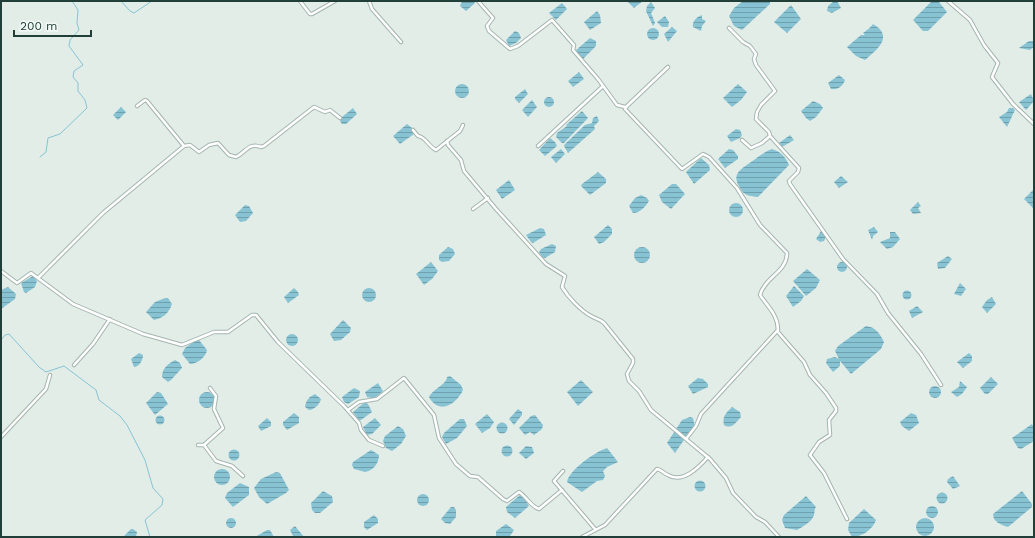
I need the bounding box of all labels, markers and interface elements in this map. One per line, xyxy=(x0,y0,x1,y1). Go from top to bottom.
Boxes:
scale bar xyxy=(14,12,91,38)
text: 200 m xyxy=(20,19,57,33)

